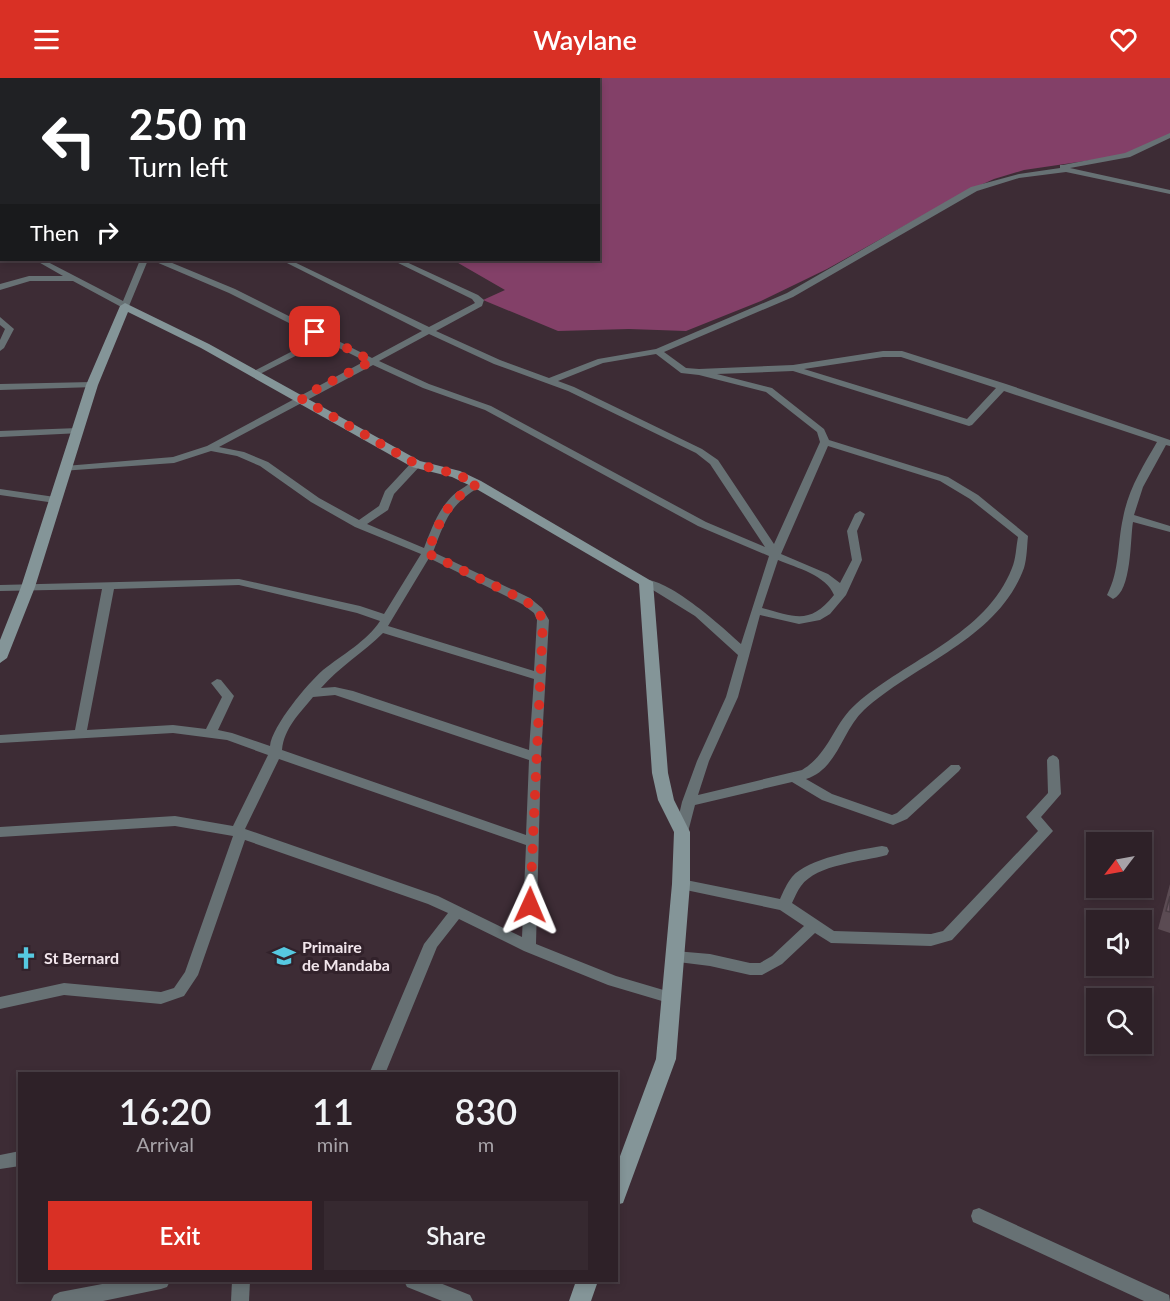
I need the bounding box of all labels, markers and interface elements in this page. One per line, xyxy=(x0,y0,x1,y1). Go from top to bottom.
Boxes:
icon: menu xyxy=(30,23,63,56)
text: Waylane xyxy=(533,23,637,56)
icon: heart xyxy=(1107,23,1140,56)
text: 250 m xyxy=(129,99,247,149)
icon: left xyxy=(30,102,108,180)
text: Turn left xyxy=(129,150,228,183)
icon: right xyxy=(91,216,124,249)
text: Then xyxy=(30,219,79,246)
pin xyxy=(289,306,340,357)
icon: arrive xyxy=(298,315,331,348)
north arrow xyxy=(1086,832,1152,898)
map controls xyxy=(1086,832,1152,1054)
position arrow xyxy=(498,873,562,937)
button: sound xyxy=(1086,910,1152,976)
place label: Primaire de Mandaba xyxy=(302,937,390,974)
school or university icon: Primaire de Mandaba xyxy=(271,943,297,969)
church icon: St Bernard xyxy=(13,945,39,971)
place label: St Bernard xyxy=(44,948,119,967)
button: search xyxy=(1086,988,1152,1054)
text: 16:20 xyxy=(119,1089,211,1133)
text: 11 xyxy=(312,1089,354,1133)
text: 830 xyxy=(455,1089,517,1133)
text: Arrival xyxy=(136,1132,194,1156)
text: min xyxy=(317,1132,349,1156)
text: m xyxy=(478,1132,494,1156)
button: Exit xyxy=(48,1201,312,1270)
button: Share xyxy=(324,1201,588,1270)

